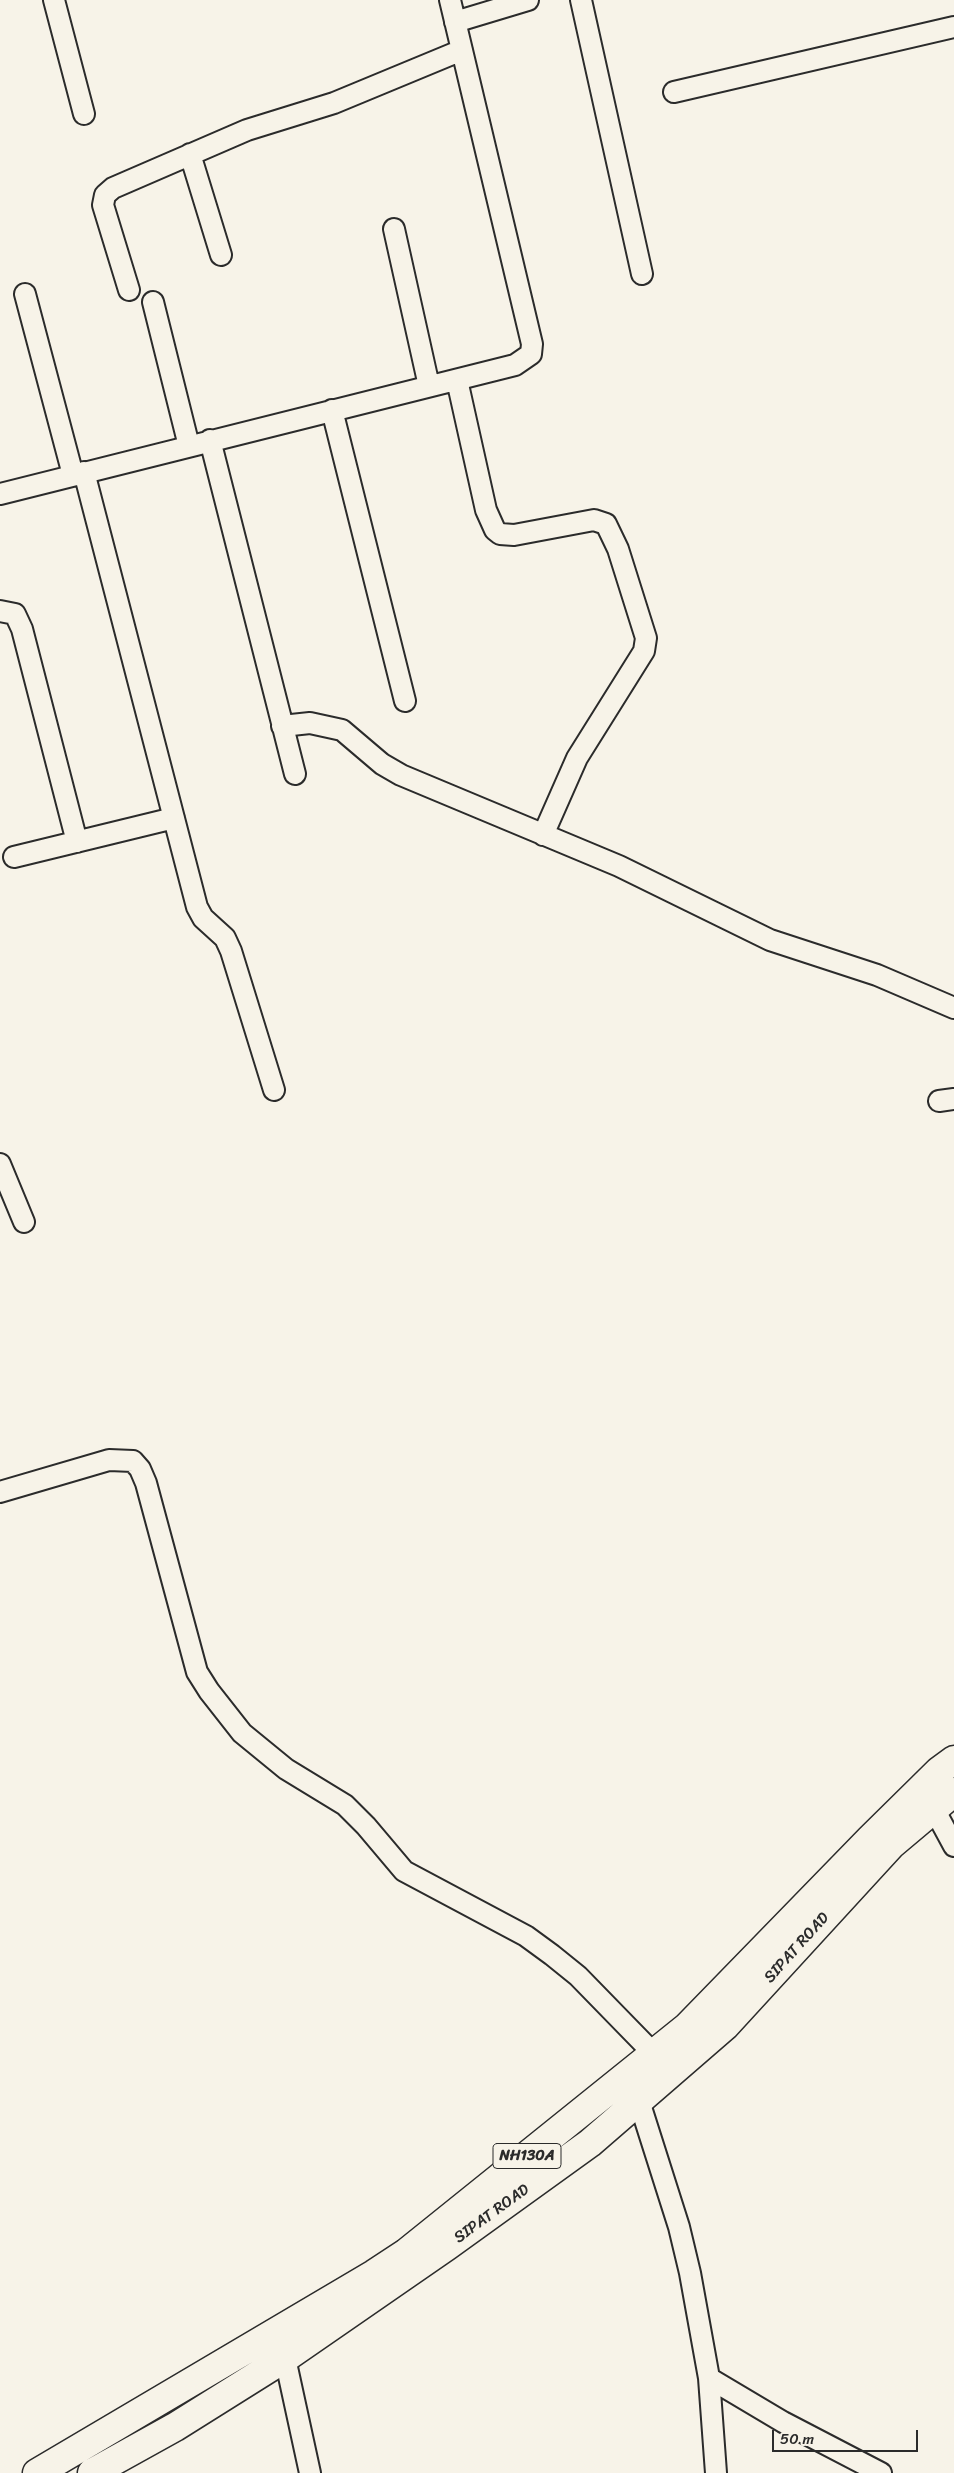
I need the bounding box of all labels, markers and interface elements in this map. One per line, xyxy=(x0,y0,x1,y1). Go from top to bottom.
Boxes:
street label: SIPAT ROAD xyxy=(760,1909,834,1987)
road number: NH130A xyxy=(493,2144,561,2168)
street label: SIPAT ROAD xyxy=(451,2180,533,2248)
scale bar xyxy=(774,2420,920,2452)
text: 50 m xyxy=(780,2426,814,2452)

